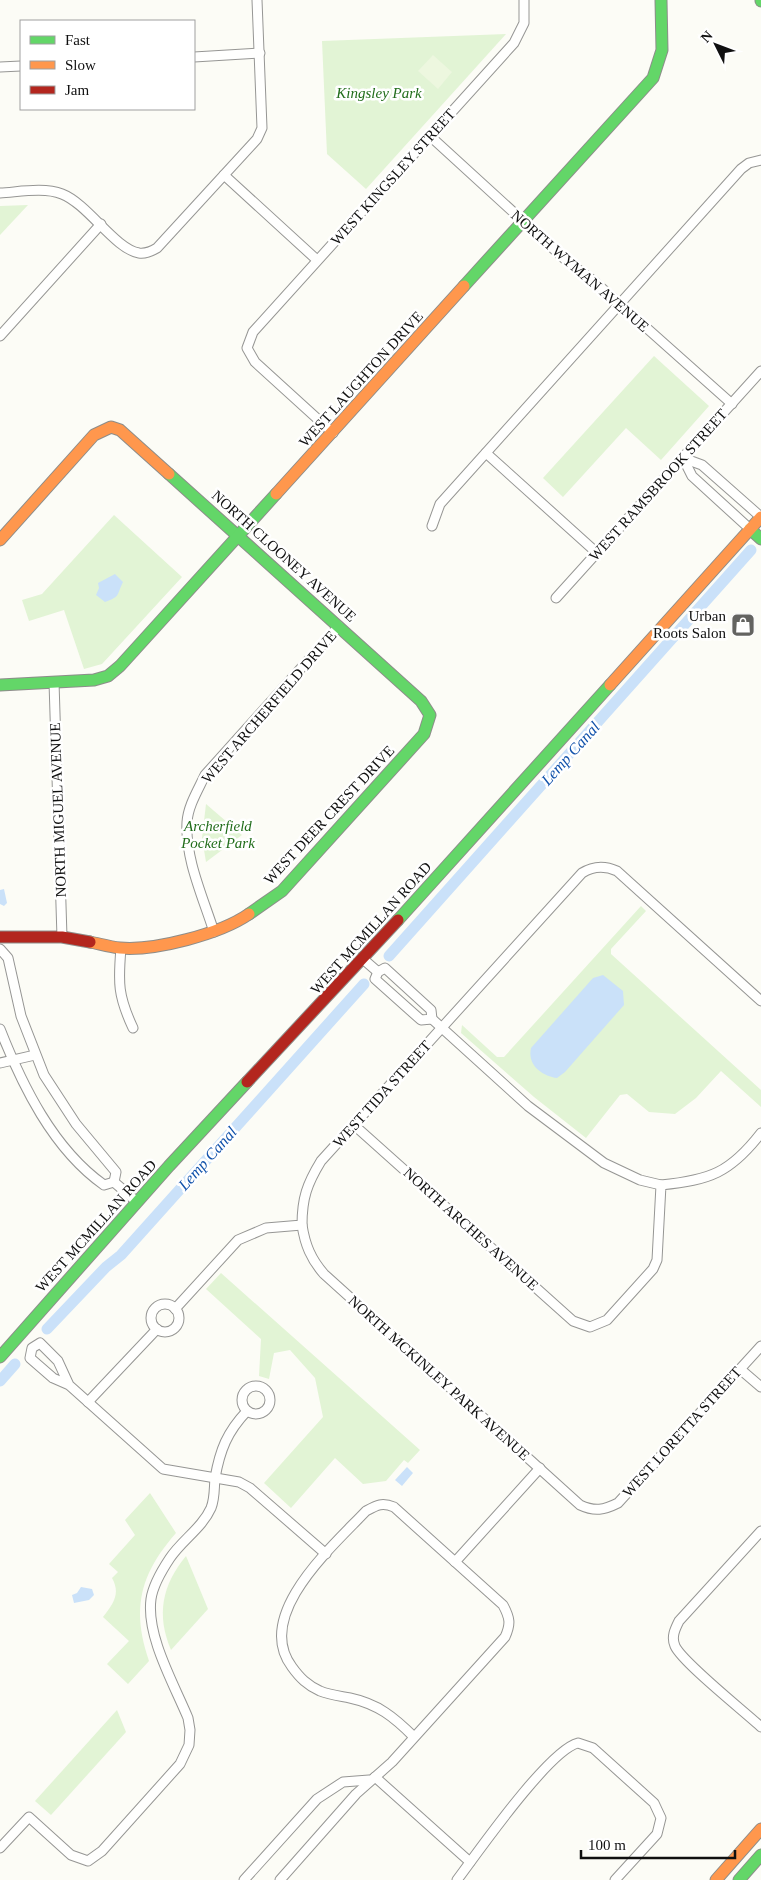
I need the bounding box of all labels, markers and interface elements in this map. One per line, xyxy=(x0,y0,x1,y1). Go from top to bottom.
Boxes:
legend xyxy=(20,20,195,110)
north arrow xyxy=(691,20,741,70)
text: N xyxy=(698,28,716,45)
text: Fast xyxy=(65,32,91,48)
text: Slow xyxy=(65,57,96,73)
text: Jam xyxy=(65,82,89,98)
park label: Kingsley Park xyxy=(335,85,422,101)
street label: WEST KINGSLEY STREET xyxy=(328,106,458,248)
street label: NORTH WYMAN AVENUE xyxy=(508,207,652,335)
street label: WEST LAUGHTON DRIVE xyxy=(296,308,426,450)
street label: WEST RAMSBROOK STREET xyxy=(586,406,730,564)
street label: NORTH CLOONEY AVENUE xyxy=(209,487,359,625)
place label: Urban Roots Salon xyxy=(653,608,726,641)
shop icon: Urban Roots Salon xyxy=(730,612,756,638)
street label: WEST ARCHERFIELD DRIVE xyxy=(199,628,339,786)
water label: Lemp Canal xyxy=(537,718,604,790)
street label: NORTH MIGUEL AVENUE xyxy=(47,722,69,898)
street label: WEST DEER CREST DRIVE xyxy=(261,743,397,887)
park label: Archerfield Pocket Park xyxy=(180,818,255,851)
street label: WEST MCMILLAN ROAD xyxy=(307,859,435,997)
street label: WEST TIDA STREET xyxy=(330,1037,434,1151)
water label: Lemp Canal xyxy=(174,1123,241,1195)
street label: WEST MCMILLAN ROAD xyxy=(32,1157,160,1295)
street label: NORTH ARCHES AVENUE xyxy=(400,1164,542,1294)
street label: NORTH MCKINLEY PARK AVENUE xyxy=(345,1292,533,1464)
street label: WEST LORETTA STREET xyxy=(619,1364,745,1500)
scale bar xyxy=(581,1828,735,1860)
text: 100 m xyxy=(588,1837,626,1853)

